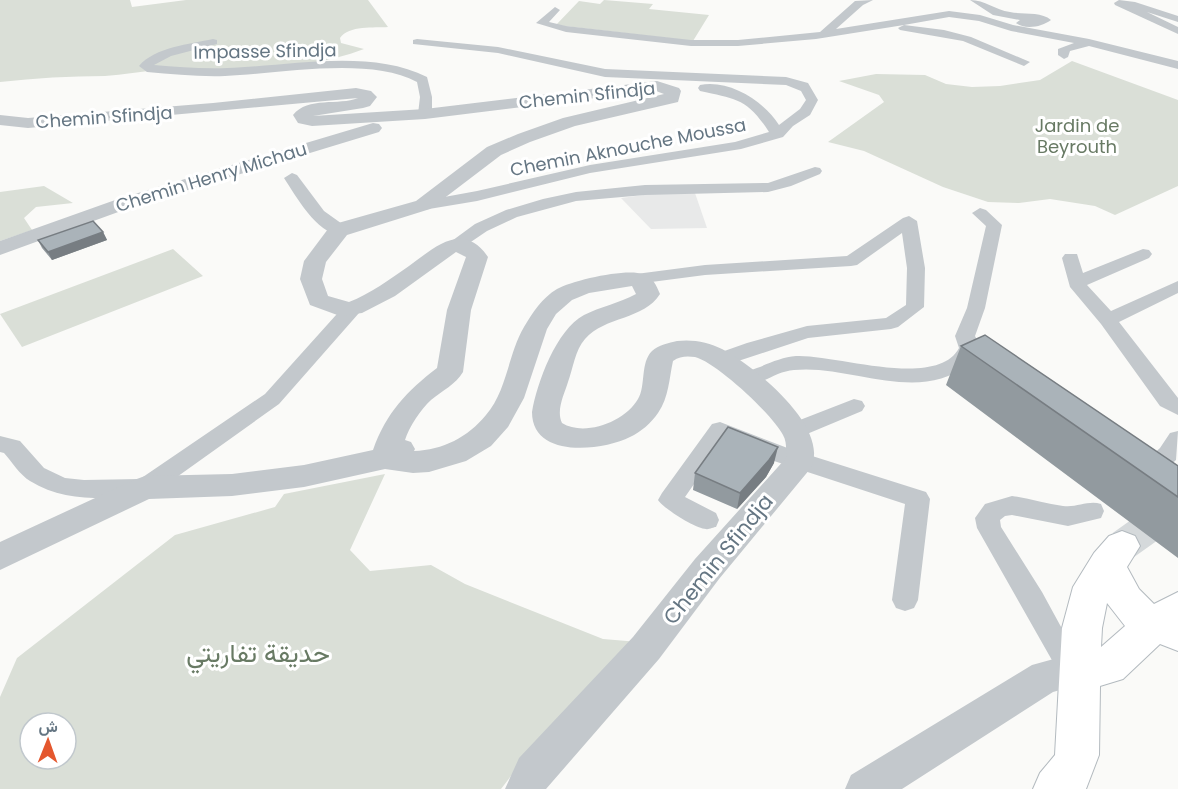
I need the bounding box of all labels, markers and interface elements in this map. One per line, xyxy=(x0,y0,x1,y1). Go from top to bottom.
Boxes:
street label: Impasse Sfindja xyxy=(193,37,337,65)
street label: Chemin Sfindja xyxy=(518,75,656,115)
street label: Chemin Sfindja xyxy=(35,100,173,134)
street label: Chemin Aknouche Moussa xyxy=(508,112,748,182)
park label: Jardin de Beyrouth xyxy=(1035,113,1119,159)
street label: Chemin Henry Michau xyxy=(112,136,310,218)
street label: Chemin Sfindja xyxy=(656,488,780,630)
park label: حديقة تفاريتي xyxy=(186,635,330,674)
north arrow xyxy=(18,711,78,771)
text: ش xyxy=(38,715,58,738)

